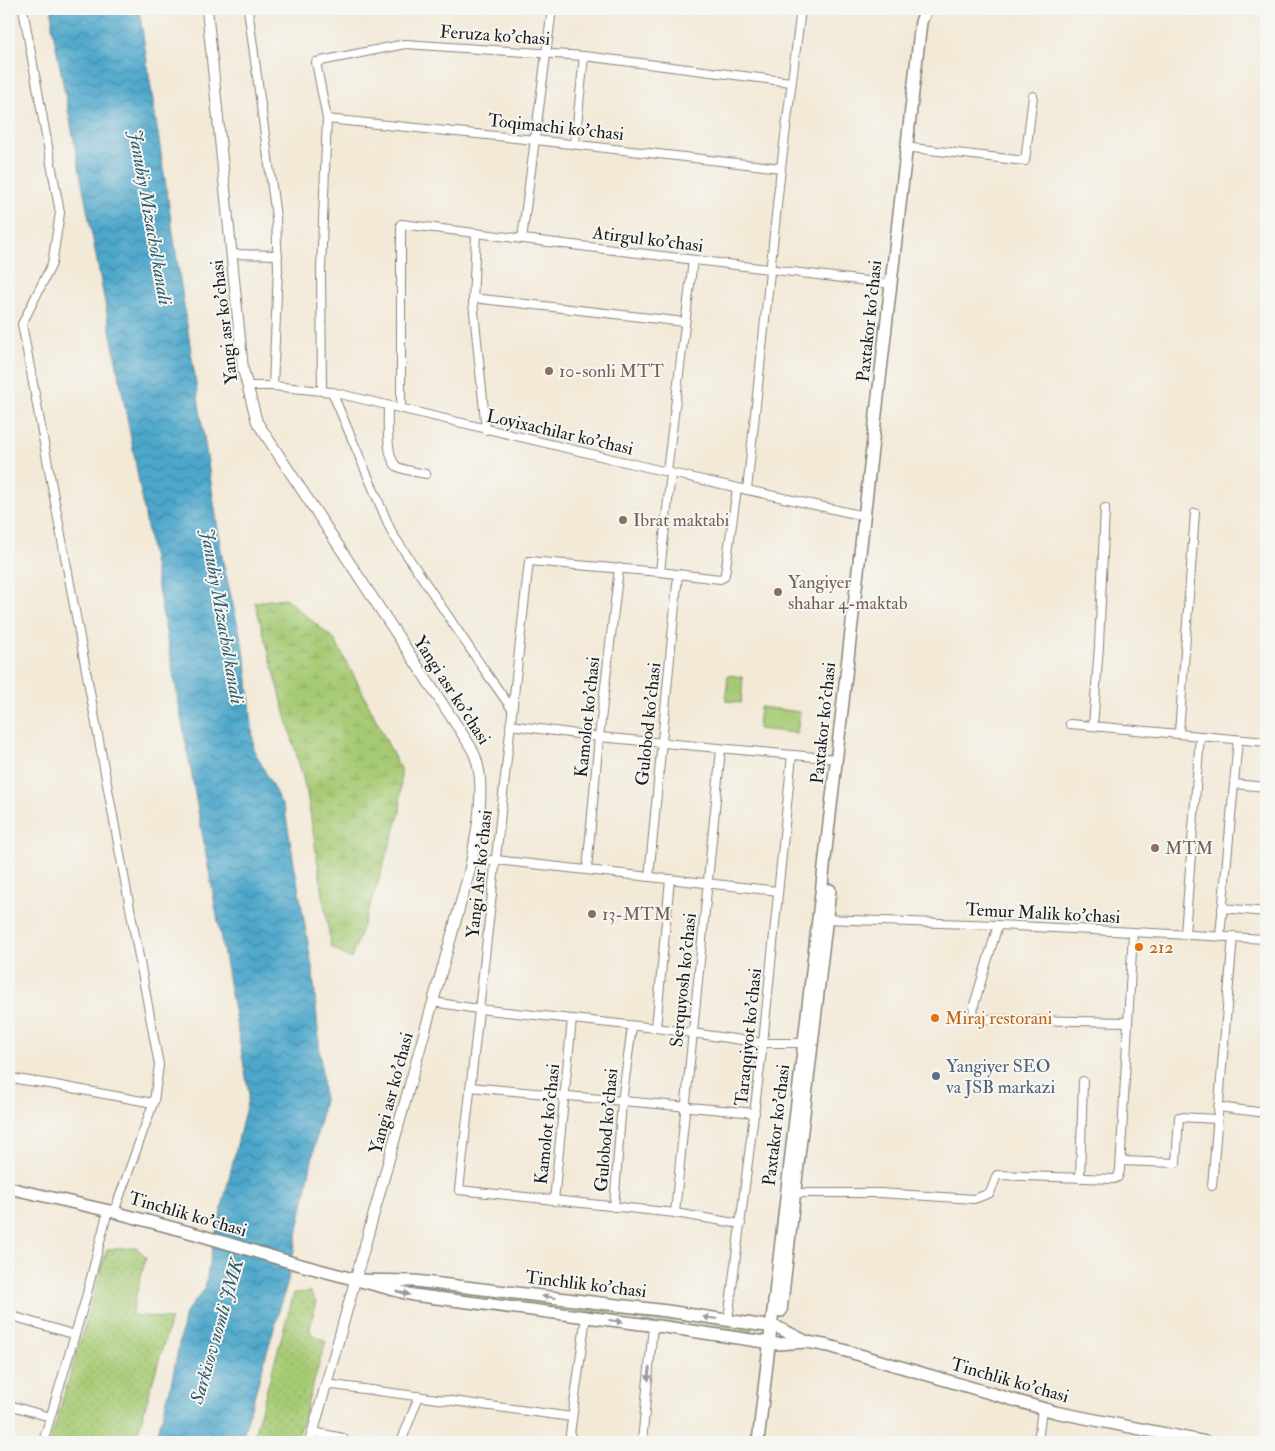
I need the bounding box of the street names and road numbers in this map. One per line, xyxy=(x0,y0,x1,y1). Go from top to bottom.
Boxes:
street label: Feruza ko'chasi xyxy=(439,20,551,51)
street label: Toqimachi ko'chasi xyxy=(487,109,625,146)
street label: Atirgul ko'chasi xyxy=(590,221,705,258)
street label: Yangi asr ko'chasi xyxy=(205,258,244,385)
street label: Paxtakor ko'chasi xyxy=(852,259,887,383)
street label: Loyixachilar ko'chasi xyxy=(484,404,636,461)
street label: Yangi asr ko'chasi xyxy=(408,632,495,749)
street label: Kamolot ko'chasi xyxy=(570,655,605,779)
street label: Gulobod ko'chasi xyxy=(631,661,666,787)
street label: Paxtakor ko'chasi xyxy=(806,661,841,785)
street label: Yangi Asr ko'chasi xyxy=(461,808,498,939)
street label: Temur Malik ko'chasi xyxy=(965,898,1121,929)
street label: Serquyosh ko'chasi xyxy=(665,912,702,1048)
street label: Taraqqiyot ko'chasi xyxy=(730,967,767,1107)
street label: Yangi asr ko'chasi xyxy=(364,1030,419,1157)
street label: Kamolot ko'chasi xyxy=(530,1062,565,1186)
street label: Paxtakor ko'chasi xyxy=(758,1063,795,1187)
street label: Gulobod ko'chasi xyxy=(590,1067,623,1193)
street label: Tinchlik ko'chasi xyxy=(126,1187,250,1242)
street label: Tinchlik ko'chasi xyxy=(524,1266,648,1303)
street label: Tinchlik ko'chasi xyxy=(948,1353,1072,1408)

